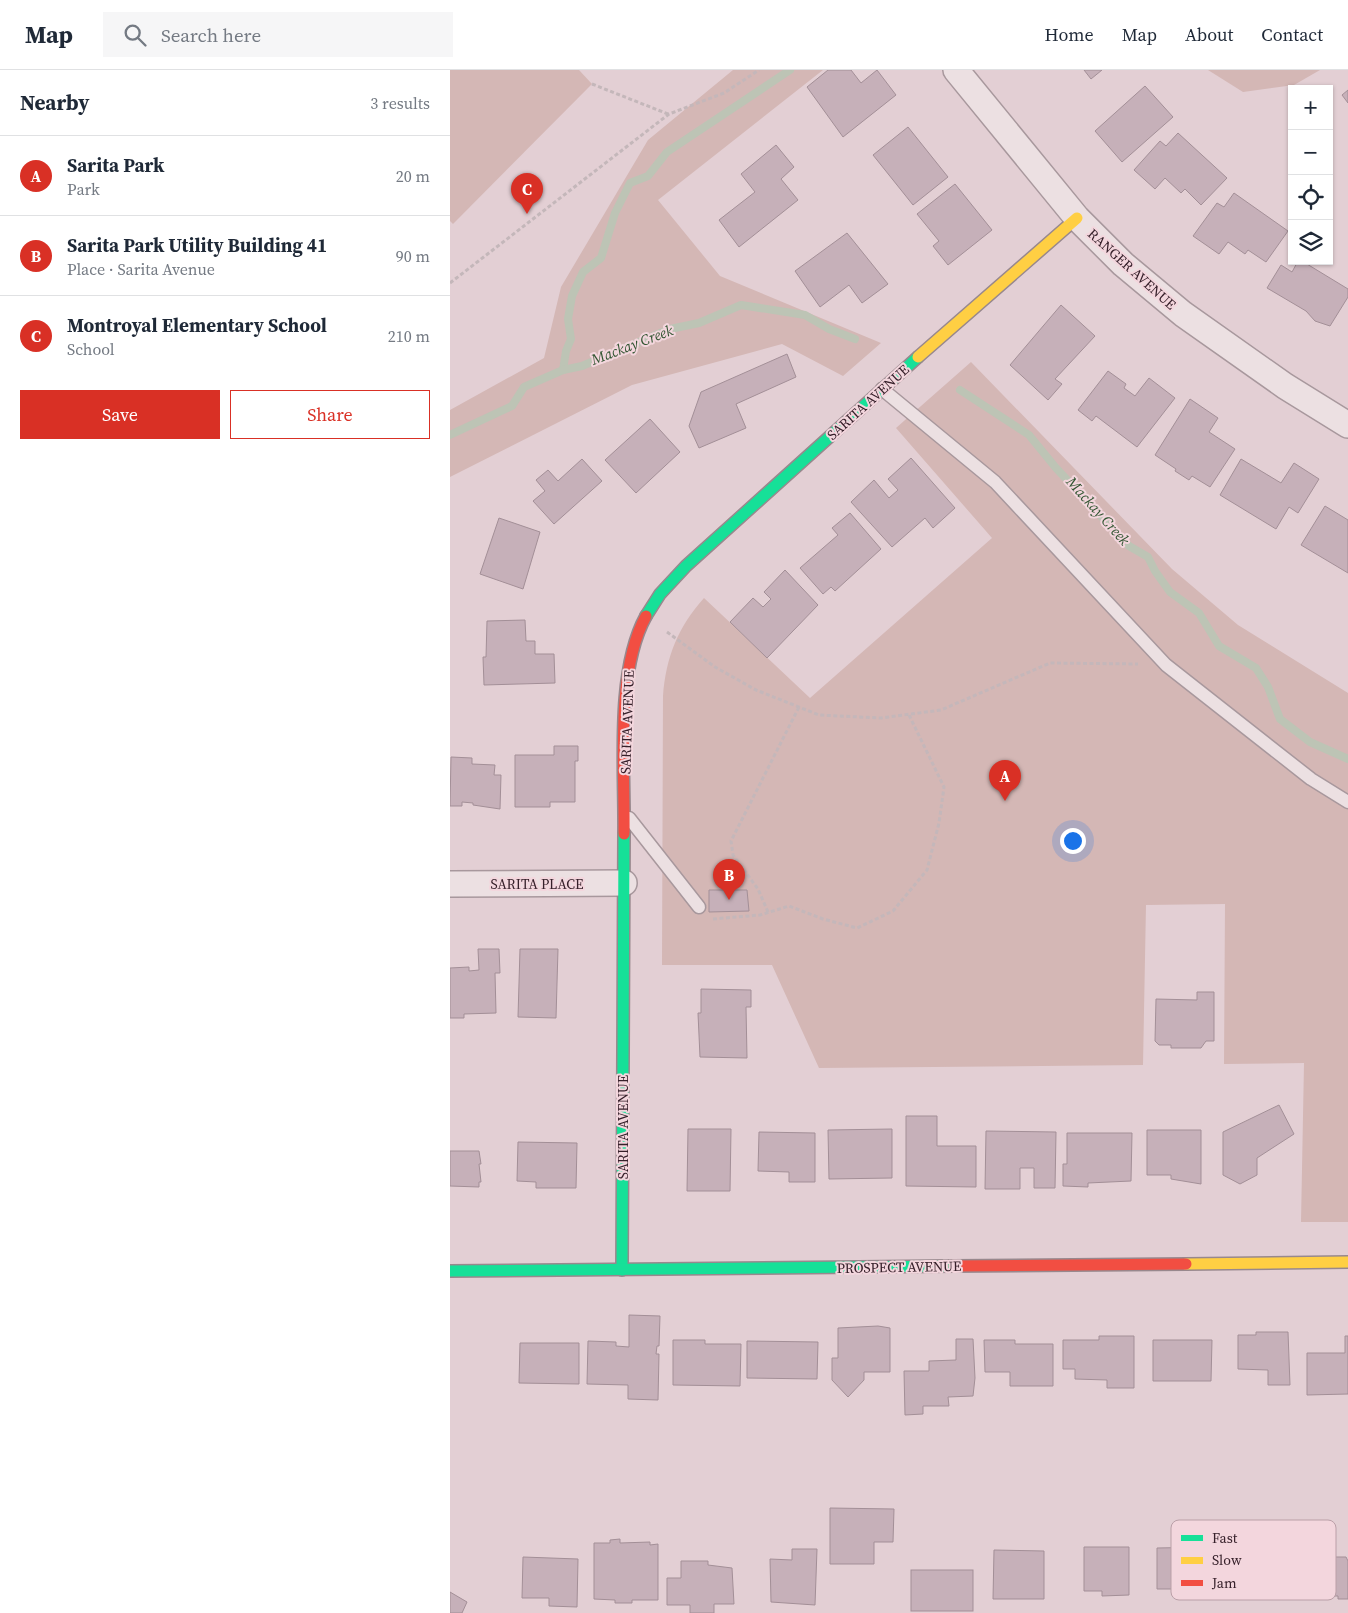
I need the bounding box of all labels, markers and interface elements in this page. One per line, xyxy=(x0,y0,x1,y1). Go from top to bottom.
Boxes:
search box xyxy=(103,12,453,57)
text: Map xyxy=(25,18,73,51)
icon: search xyxy=(121,21,149,49)
text: Search here xyxy=(161,22,261,48)
text: Home xyxy=(1045,22,1094,47)
text: Map xyxy=(1122,22,1157,47)
text: About xyxy=(1185,22,1233,47)
text: Contact xyxy=(1261,22,1323,47)
map controls xyxy=(1288,85,1333,265)
button: + xyxy=(1288,85,1333,130)
text: Nearby xyxy=(20,88,90,117)
text: 3 results xyxy=(370,92,430,114)
button: − xyxy=(1288,130,1333,175)
text: Sarita Park xyxy=(67,152,164,178)
text: A xyxy=(31,165,41,187)
text: 20 m xyxy=(396,165,430,187)
pin: C xyxy=(511,173,543,214)
button: locate xyxy=(1288,175,1333,220)
text: Park xyxy=(67,178,100,200)
button: layers xyxy=(1288,220,1333,265)
street label: RANGER AVENUE xyxy=(1083,224,1181,314)
text: Sarita Park Utility Building 41 xyxy=(67,232,327,258)
text: B xyxy=(31,245,41,267)
text: 90 m xyxy=(396,245,430,267)
text: Place · Sarita Avenue xyxy=(67,258,215,280)
text: Montroyal Elementary School xyxy=(67,312,327,338)
water label: Mackay Creek xyxy=(587,319,677,370)
text: C xyxy=(31,325,41,347)
text: 210 m xyxy=(388,325,430,347)
text: School xyxy=(67,338,115,360)
street label: SARITA AVENUE xyxy=(823,360,913,444)
button: Save xyxy=(20,390,220,439)
button: Share xyxy=(230,390,430,439)
water label: Mackay Creek xyxy=(1061,471,1136,550)
street label: SARITA AVENUE xyxy=(615,669,639,775)
pin: A xyxy=(989,760,1021,801)
your location xyxy=(1060,828,1086,854)
pin: B xyxy=(713,859,745,900)
street label: SARITA PLACE xyxy=(491,874,583,894)
street label: SARITA AVENUE xyxy=(613,1075,633,1179)
street label: PROSPECT AVENUE xyxy=(836,1256,962,1278)
legend xyxy=(1171,1520,1336,1600)
text: Fast xyxy=(1212,1528,1238,1548)
text: Slow xyxy=(1212,1550,1242,1570)
text: Jam xyxy=(1211,1573,1237,1593)

